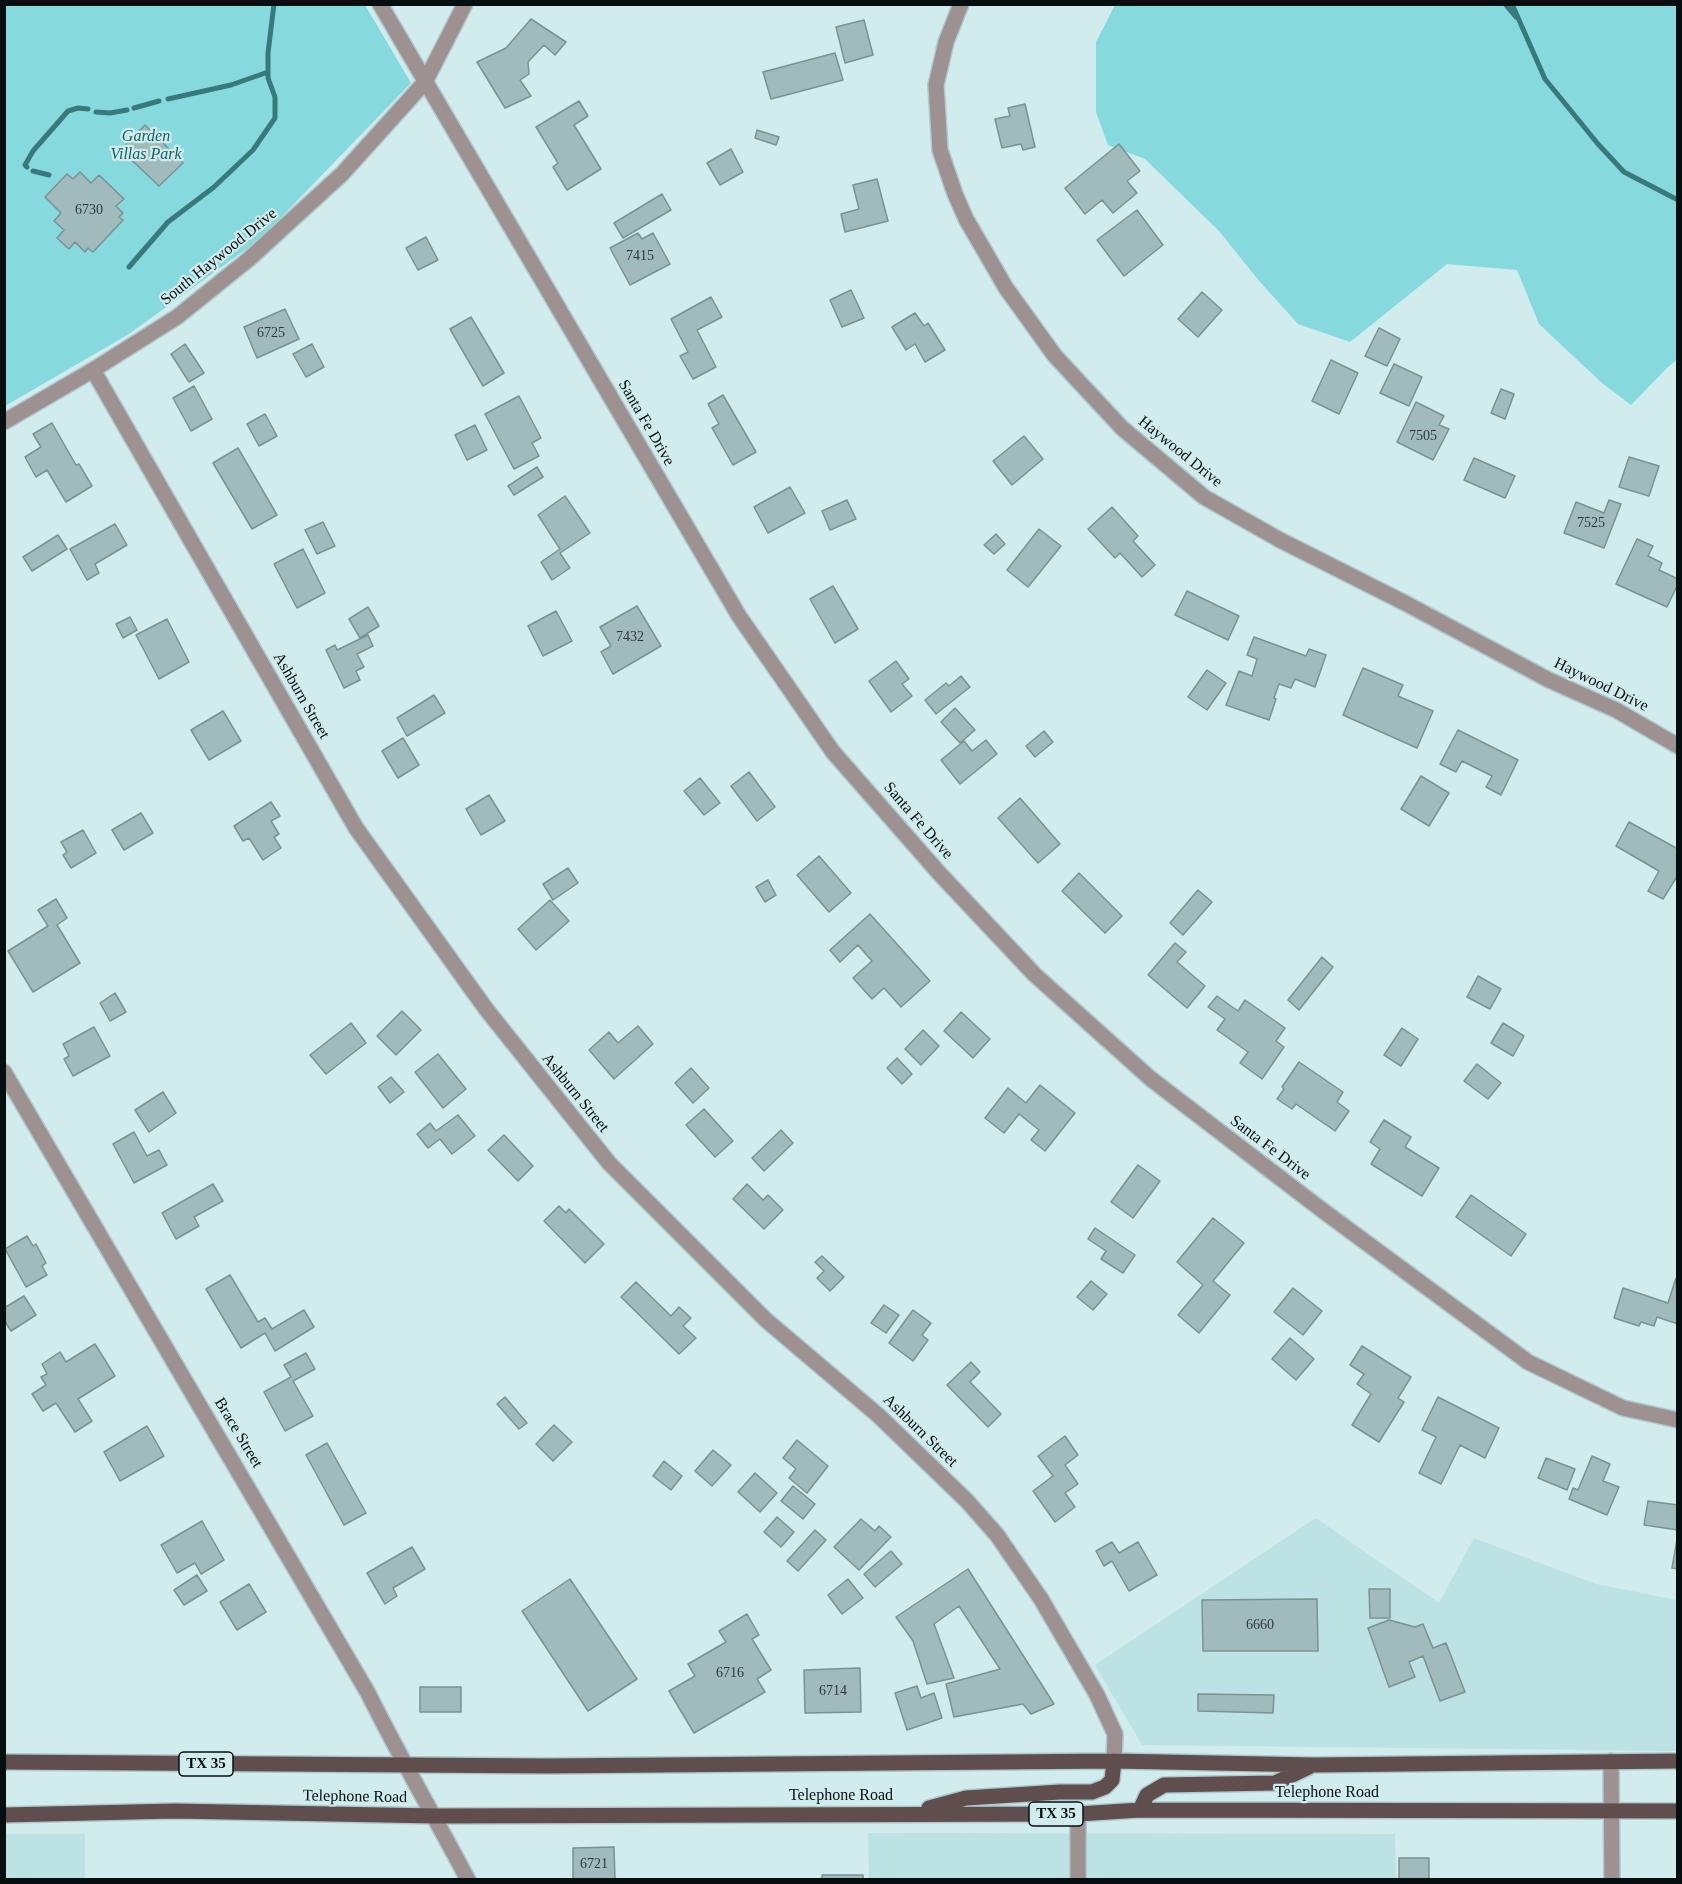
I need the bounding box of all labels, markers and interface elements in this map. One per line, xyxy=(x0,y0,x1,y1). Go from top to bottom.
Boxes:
park label: Garden Villas Park xyxy=(110,127,182,165)
house number: 6730 xyxy=(75,202,103,218)
street label: South Haywood Drive xyxy=(157,204,281,310)
house number: 7415 xyxy=(626,248,654,264)
house number: 6725 xyxy=(257,325,285,341)
street label: Santa Fe Drive xyxy=(614,377,678,469)
street label: Haywood Drive xyxy=(1134,412,1226,492)
house number: 7505 xyxy=(1409,428,1437,444)
house number: 7525 xyxy=(1577,515,1605,531)
house number: 7432 xyxy=(616,629,644,645)
street label: Ashburn Street xyxy=(269,649,333,743)
street label: Haywood Drive xyxy=(1551,654,1651,716)
street label: Santa Fe Drive xyxy=(879,778,957,864)
street label: Ashburn Street xyxy=(537,1049,613,1137)
street label: Santa Fe Drive xyxy=(1226,1111,1314,1185)
street label: Ashburn Street xyxy=(879,1391,961,1471)
street label: Brace Street xyxy=(210,1394,266,1472)
house number: 6660 xyxy=(1246,1617,1274,1633)
house number: 6716 xyxy=(716,1665,744,1681)
house number: 6714 xyxy=(819,1683,847,1699)
road number: TX 35 xyxy=(179,1752,233,1776)
street label: Telephone Road xyxy=(1275,1783,1379,1803)
street label: Telephone Road xyxy=(303,1786,407,1808)
street label: Telephone Road xyxy=(789,1786,893,1806)
road number: TX 35 xyxy=(1029,1802,1083,1826)
house number: 6721 xyxy=(580,1856,608,1872)

